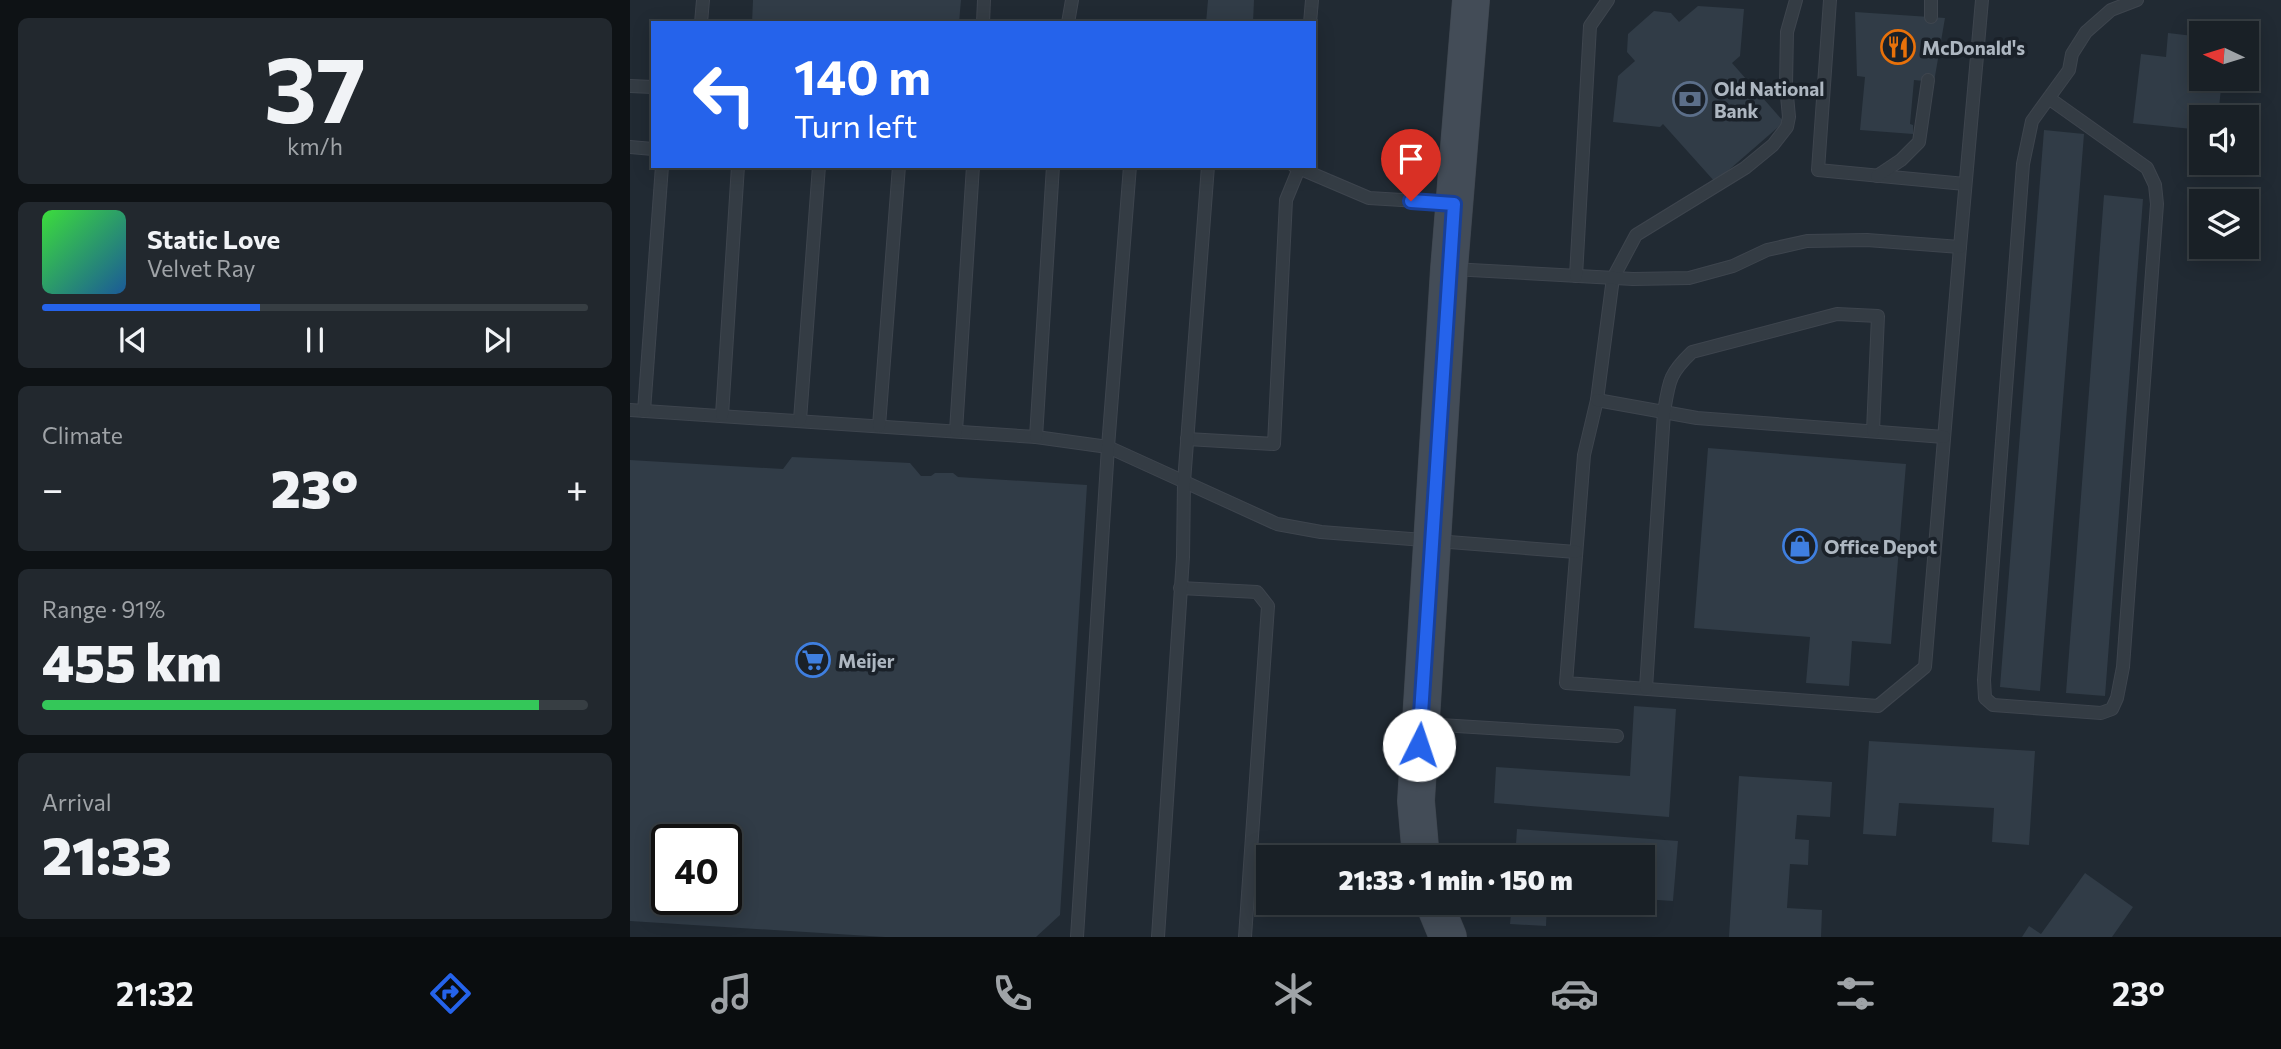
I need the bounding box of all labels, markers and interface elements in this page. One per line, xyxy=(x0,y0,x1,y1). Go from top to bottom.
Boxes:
north arrow xyxy=(2189,21,2259,91)
map controls xyxy=(2189,21,2259,259)
restaurant icon: McDonald's xyxy=(1879,28,1917,66)
text: 37 xyxy=(264,30,366,142)
place label: McDonald's xyxy=(1922,36,2025,59)
text: 140 m xyxy=(794,45,931,105)
icon: left xyxy=(679,49,770,140)
place label: Old National Bank xyxy=(1714,77,1825,122)
bank icon: Old National Bank xyxy=(1671,80,1709,118)
text: Turn left xyxy=(794,105,918,145)
button: sound xyxy=(2189,105,2259,175)
pin xyxy=(1381,129,1441,201)
text: km/h xyxy=(287,132,343,160)
icon: arrive xyxy=(1392,140,1430,178)
button: layers xyxy=(2189,189,2259,259)
text: Static Love xyxy=(147,223,280,254)
text: Velvet Ray xyxy=(147,254,255,282)
icon: previous xyxy=(114,321,152,359)
icon: pause xyxy=(296,321,334,359)
icon: next xyxy=(478,321,516,359)
text: Climate xyxy=(42,421,123,449)
text: 23° xyxy=(271,455,358,519)
text: − xyxy=(42,464,64,511)
text: + xyxy=(566,464,588,511)
shop icon: Office Depot xyxy=(1781,527,1819,565)
place label: Office Depot xyxy=(1824,535,1937,558)
text: Range · 91% xyxy=(42,595,165,623)
text: 455 km xyxy=(42,629,222,693)
supermarket icon: Meijer xyxy=(794,641,832,679)
place label: Meijer xyxy=(838,649,895,672)
position arrow xyxy=(1382,708,1456,782)
text: Arrival xyxy=(42,788,112,816)
text: 21:33 xyxy=(42,822,172,886)
speed limit sign: 40 xyxy=(651,824,742,915)
text: 21:33 · 1 min · 150 m xyxy=(1338,864,1573,895)
icon: directions xyxy=(426,969,475,1018)
icon: music xyxy=(707,969,756,1018)
icon: phone xyxy=(988,969,1037,1018)
icon: climate xyxy=(1269,969,1318,1018)
icon: car xyxy=(1550,969,1599,1018)
icon: filters xyxy=(1831,969,1880,1018)
text: 21:32 xyxy=(116,973,194,1013)
text: 23° xyxy=(2112,973,2165,1013)

